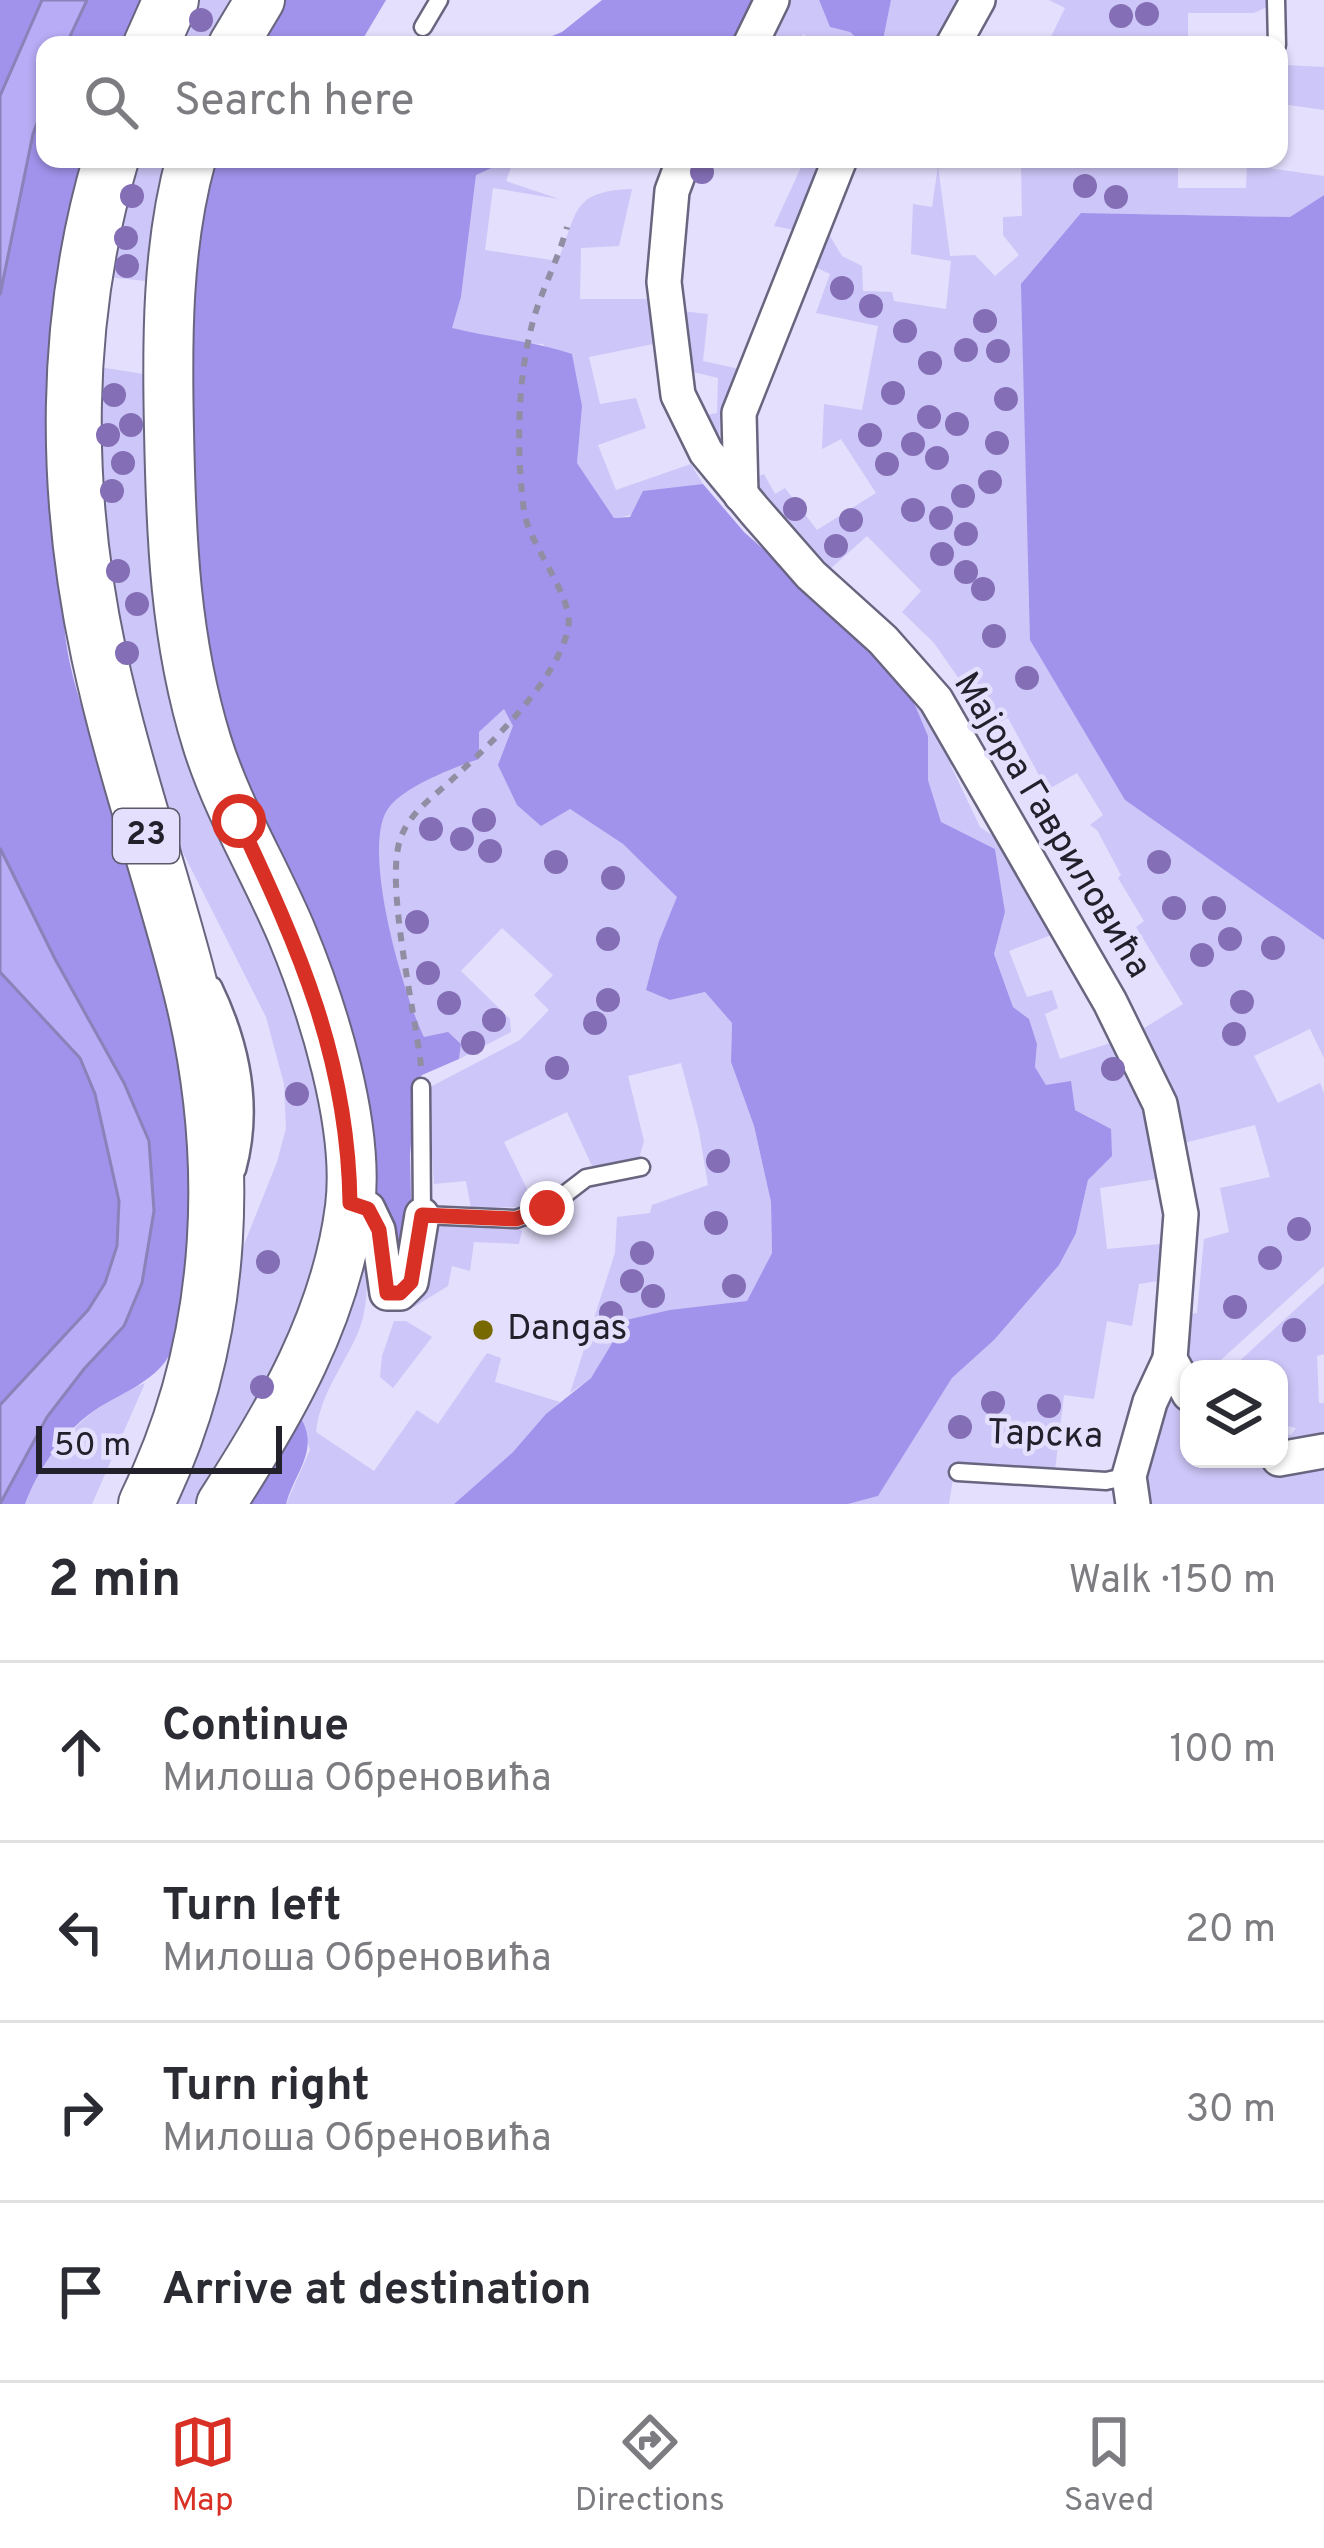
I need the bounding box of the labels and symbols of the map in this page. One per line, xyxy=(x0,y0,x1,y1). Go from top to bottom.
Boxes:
street label: Мајора Гавриловића xyxy=(942,665,1160,987)
route start xyxy=(212,794,266,848)
road number: 23 xyxy=(113,809,179,863)
route end xyxy=(520,1181,574,1235)
place label: Dangas xyxy=(507,1307,627,1353)
marker: Dangas xyxy=(470,1317,496,1343)
street label: Тарска xyxy=(986,1411,1104,1461)
scale bar xyxy=(36,1420,282,1473)

